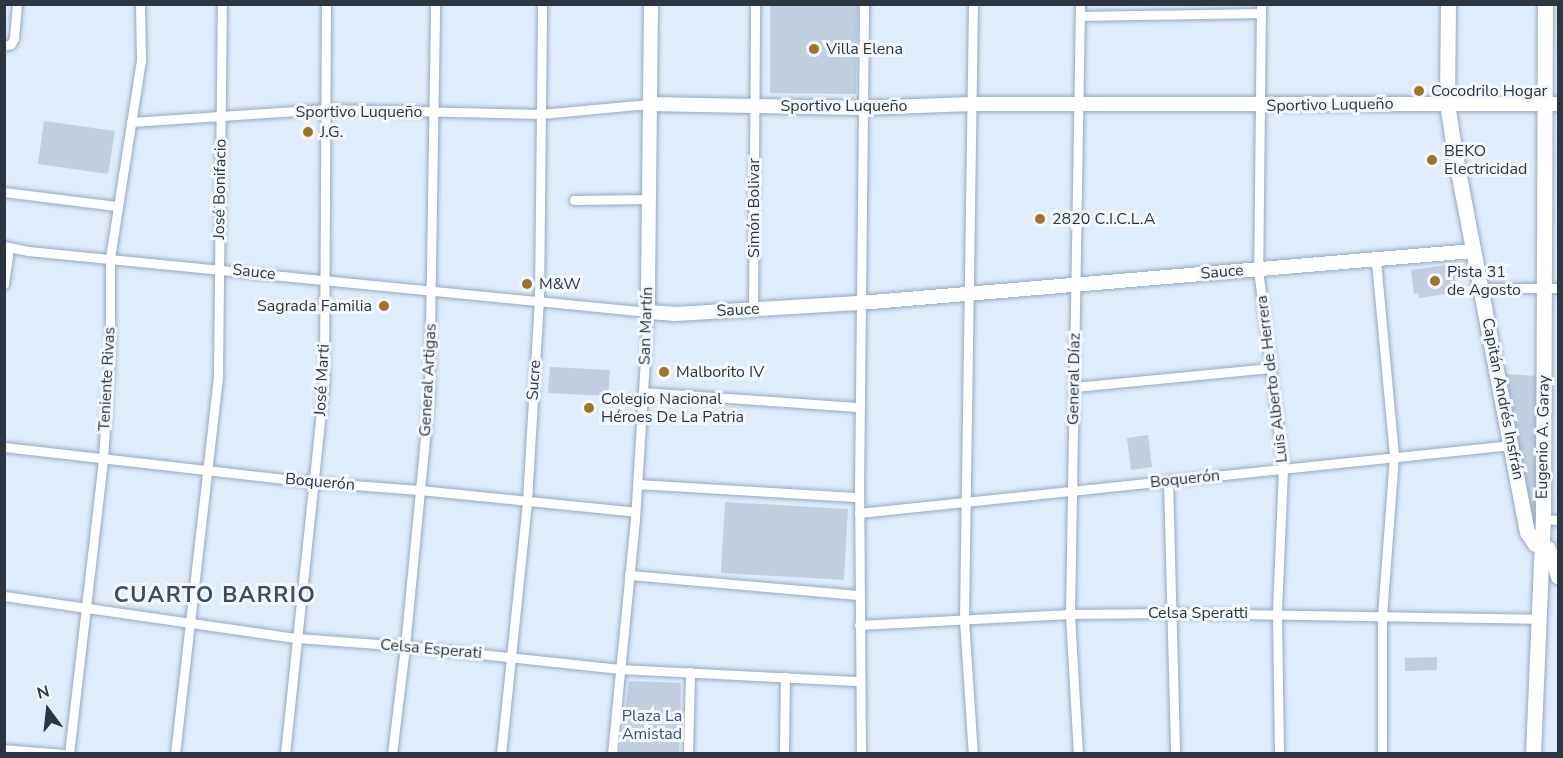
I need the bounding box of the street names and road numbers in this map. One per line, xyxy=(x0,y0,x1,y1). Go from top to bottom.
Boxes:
street label: Sportivo Luqueño xyxy=(1266,94,1394,116)
street label: Sportivo Luqueño xyxy=(781,96,907,116)
street label: Sportivo Luqueño xyxy=(296,102,422,122)
street label: José Bonifacio xyxy=(210,139,230,239)
street label: Simón Bolivar xyxy=(744,158,764,258)
street label: Sauce xyxy=(232,260,276,284)
street label: Sauce xyxy=(1200,261,1244,283)
street label: San Martín xyxy=(635,287,657,365)
street label: Luis Alberto de Herrera xyxy=(1252,294,1292,464)
street label: Sauce xyxy=(716,299,760,321)
street label: Capitán Andrés Insfrán xyxy=(1478,316,1528,482)
street label: General Artigas xyxy=(415,323,441,437)
street label: Teniente Rivas xyxy=(95,327,119,431)
street label: General Díaz xyxy=(1064,333,1084,425)
street label: José Marti xyxy=(311,344,333,416)
street label: Sucre xyxy=(523,359,545,401)
street label: Eugenio A. Garay xyxy=(1532,375,1554,499)
street label: Boquerón xyxy=(1149,466,1221,492)
street label: Boquerón xyxy=(284,469,356,495)
street label: Celsa Speratti xyxy=(1148,603,1248,623)
street label: Celsa Esperati xyxy=(379,635,483,663)

